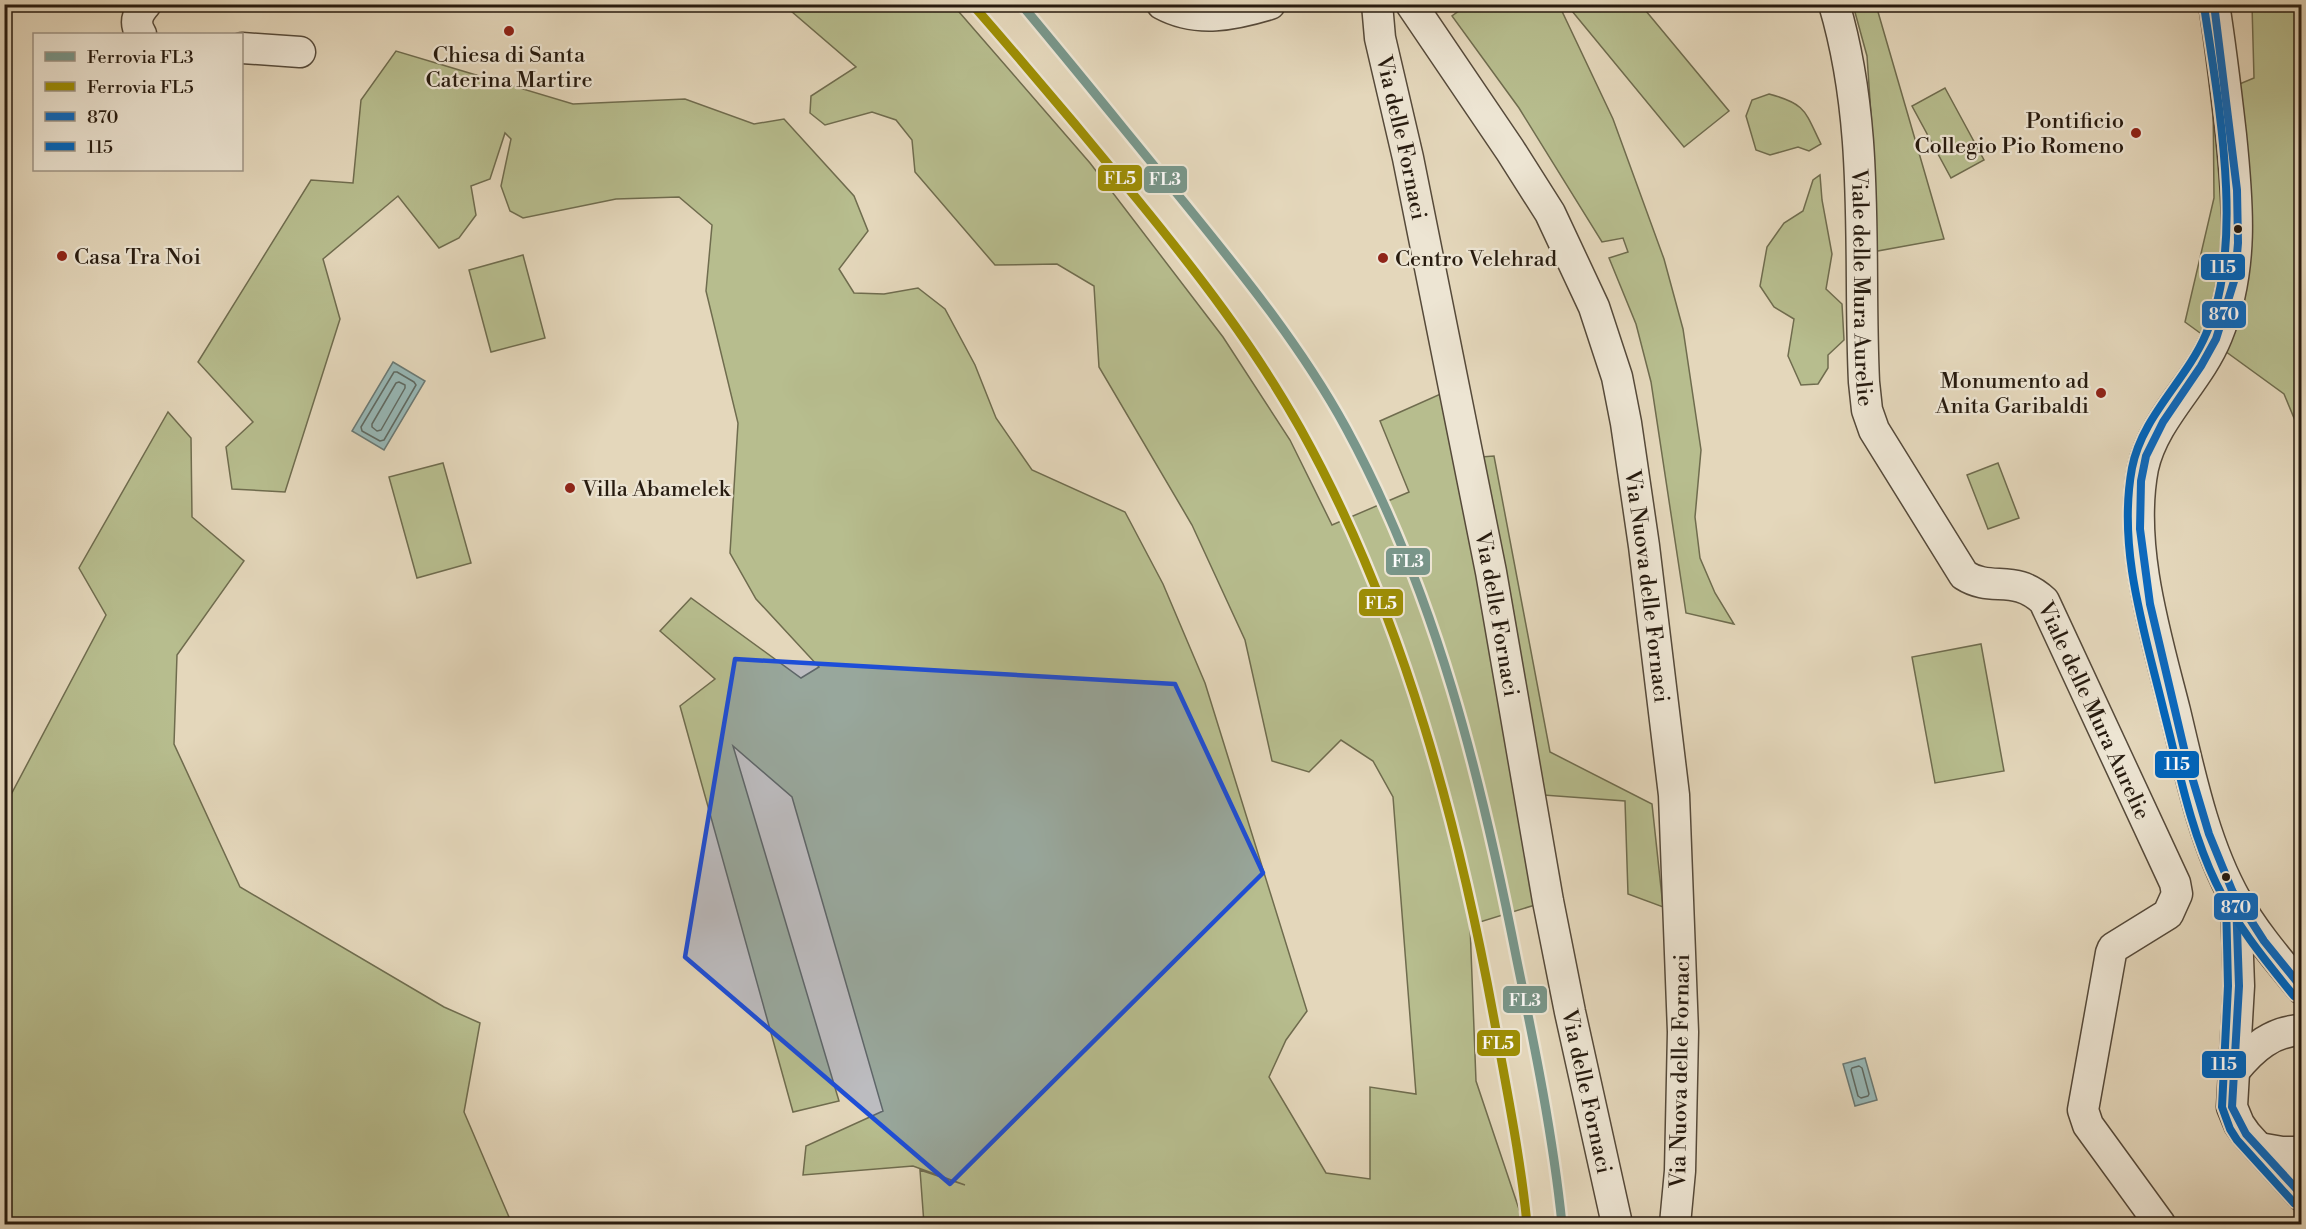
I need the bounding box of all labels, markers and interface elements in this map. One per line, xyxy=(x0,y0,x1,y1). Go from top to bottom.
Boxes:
marker: Chiesa di Santa Caterina Martire xyxy=(502,24,516,38)
legend xyxy=(33,33,243,171)
place label: Chiesa di Santa Caterina Martire xyxy=(425,42,593,94)
text: Ferrovia FL3 xyxy=(87,46,194,69)
street label: Via delle Fornaci xyxy=(1369,52,1432,222)
text: Ferrovia FL5 xyxy=(87,76,194,99)
text: 870 xyxy=(87,106,118,129)
place label: Pontificio Collegio Pio Romeno xyxy=(1914,108,2124,160)
marker: Pontificio Collegio Pio Romeno xyxy=(2129,126,2143,140)
text: 115 xyxy=(87,136,113,159)
line badge: FL5 xyxy=(1097,164,1143,192)
line badge: FL3 xyxy=(1143,165,1188,194)
street label: Viale delle Mura Aurelie xyxy=(1845,167,1879,408)
text: FL5 xyxy=(1104,169,1136,189)
text: FL3 xyxy=(1149,170,1181,190)
unlabelled marker xyxy=(2232,223,2244,235)
place label: Casa Tra Noi xyxy=(74,244,201,271)
place label: Centro Velehrad xyxy=(1395,246,1558,273)
marker: Casa Tra Noi xyxy=(55,249,69,263)
marker: Centro Velehrad xyxy=(1376,251,1390,265)
line badge: 115 xyxy=(2200,253,2246,281)
text: 115 xyxy=(2210,258,2236,278)
line badge: 870 xyxy=(2201,300,2247,329)
text: 870 xyxy=(2209,305,2239,325)
place label: Monumento ad Anita Garibaldi xyxy=(1935,368,2089,420)
marker: Monumento ad Anita Garibaldi xyxy=(2094,386,2108,400)
street label: Via Nuova delle Fornaci xyxy=(1618,467,1675,704)
place label: Villa Abamelek xyxy=(581,476,732,503)
marker: Villa Abamelek xyxy=(563,481,577,495)
street label: Via delle Fornaci xyxy=(1468,528,1524,699)
line badge: FL3 xyxy=(1385,547,1431,576)
text: FL3 xyxy=(1392,552,1424,572)
line badge: FL5 xyxy=(1358,588,1404,617)
text: FL5 xyxy=(1365,594,1397,614)
street label: Viale delle Mura Aurelie xyxy=(2031,597,2156,824)
line badge: 115 xyxy=(2154,750,2200,779)
text: 115 xyxy=(2164,755,2190,775)
unlabelled marker xyxy=(2220,871,2232,883)
line badge: 870 xyxy=(2213,892,2259,921)
text: 870 xyxy=(2221,898,2251,918)
street label: Via Nuova delle Fornaci xyxy=(1665,954,1696,1189)
line badge: FL3 xyxy=(1502,985,1548,1014)
text: FL3 xyxy=(1509,991,1541,1011)
street label: Via delle Fornaci xyxy=(1555,1006,1617,1176)
line badge: FL5 xyxy=(1476,1029,1521,1057)
text: FL5 xyxy=(1482,1034,1514,1054)
line badge: 115 xyxy=(2201,1050,2247,1079)
text: 115 xyxy=(2211,1055,2237,1075)

